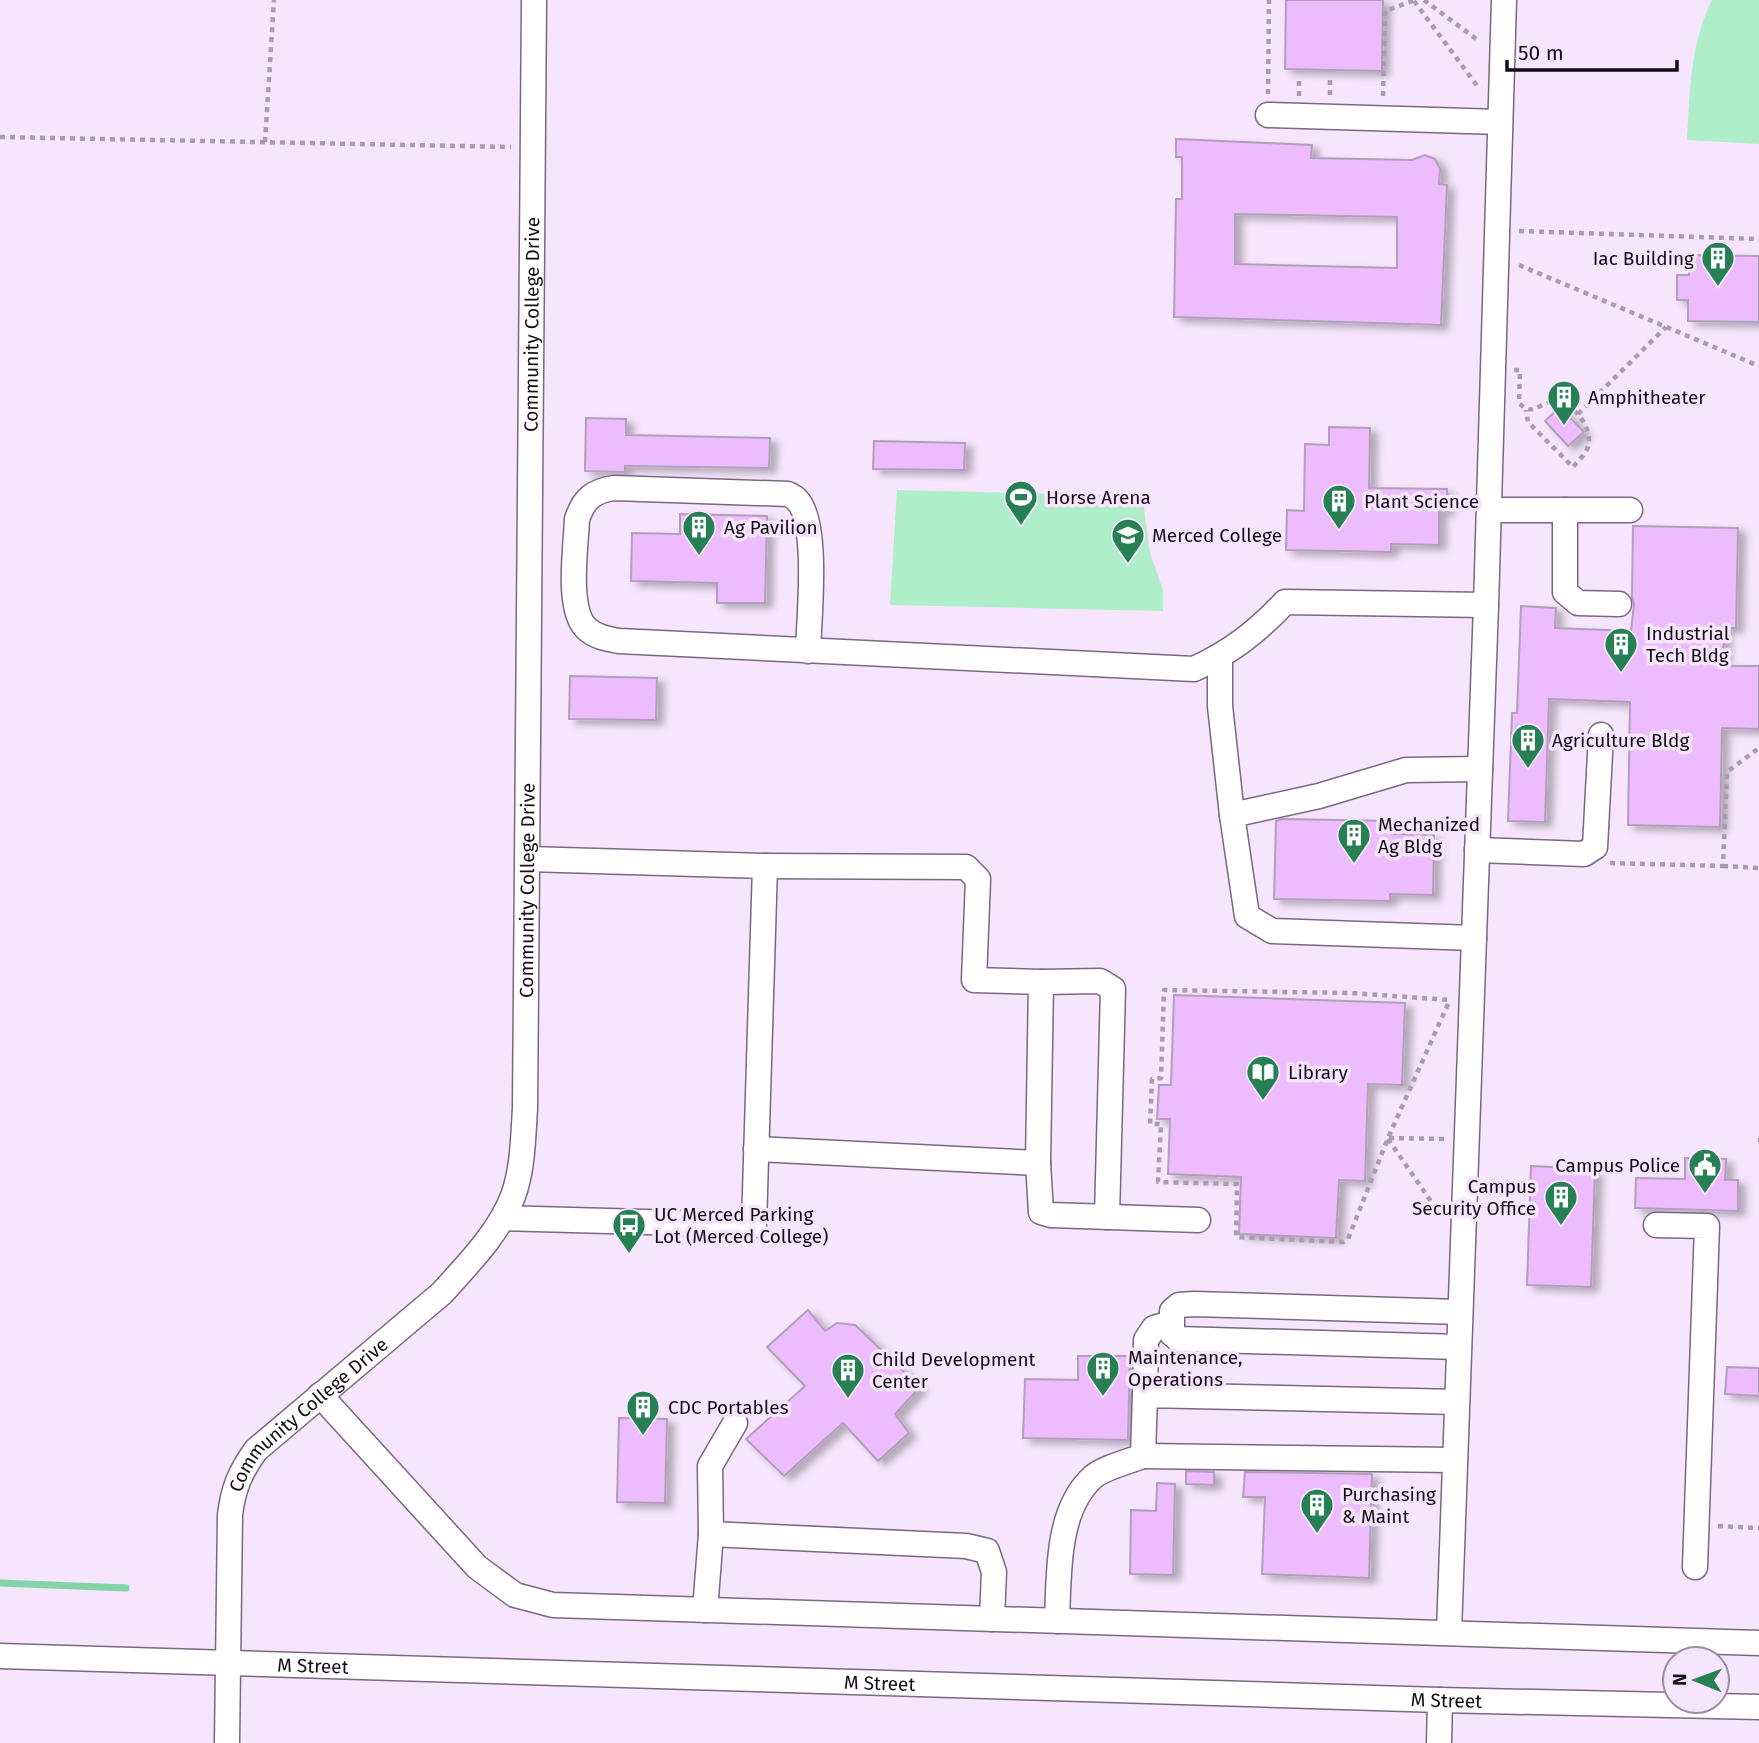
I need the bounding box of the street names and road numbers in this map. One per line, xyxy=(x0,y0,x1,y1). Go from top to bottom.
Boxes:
street label: Community College Drive xyxy=(519,217,544,432)
street label: Community College Drive xyxy=(514,783,539,998)
street label: Community College Drive xyxy=(224,1332,392,1495)
street label: M Street xyxy=(277,1653,349,1678)
street label: M Street xyxy=(844,1670,916,1695)
street label: M Street xyxy=(1410,1688,1482,1712)

